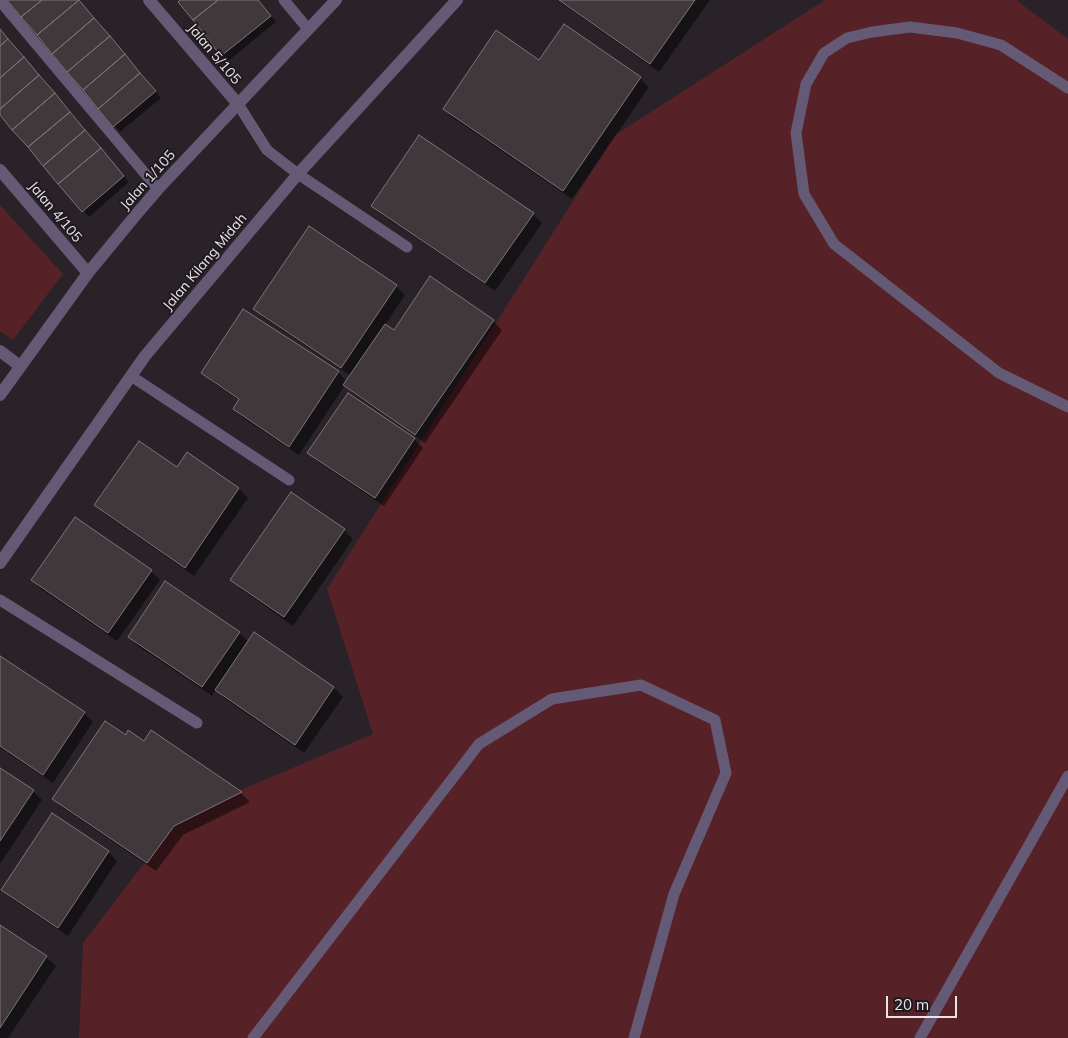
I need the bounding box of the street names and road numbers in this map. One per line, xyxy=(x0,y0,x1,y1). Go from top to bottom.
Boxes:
street label: Jalan 5/105 xyxy=(184,20,244,88)
street label: Jalan 1/105 xyxy=(117,147,179,213)
street label: Jalan 4/105 xyxy=(25,178,85,246)
street label: Jalan Kilang Midah xyxy=(160,210,250,314)

